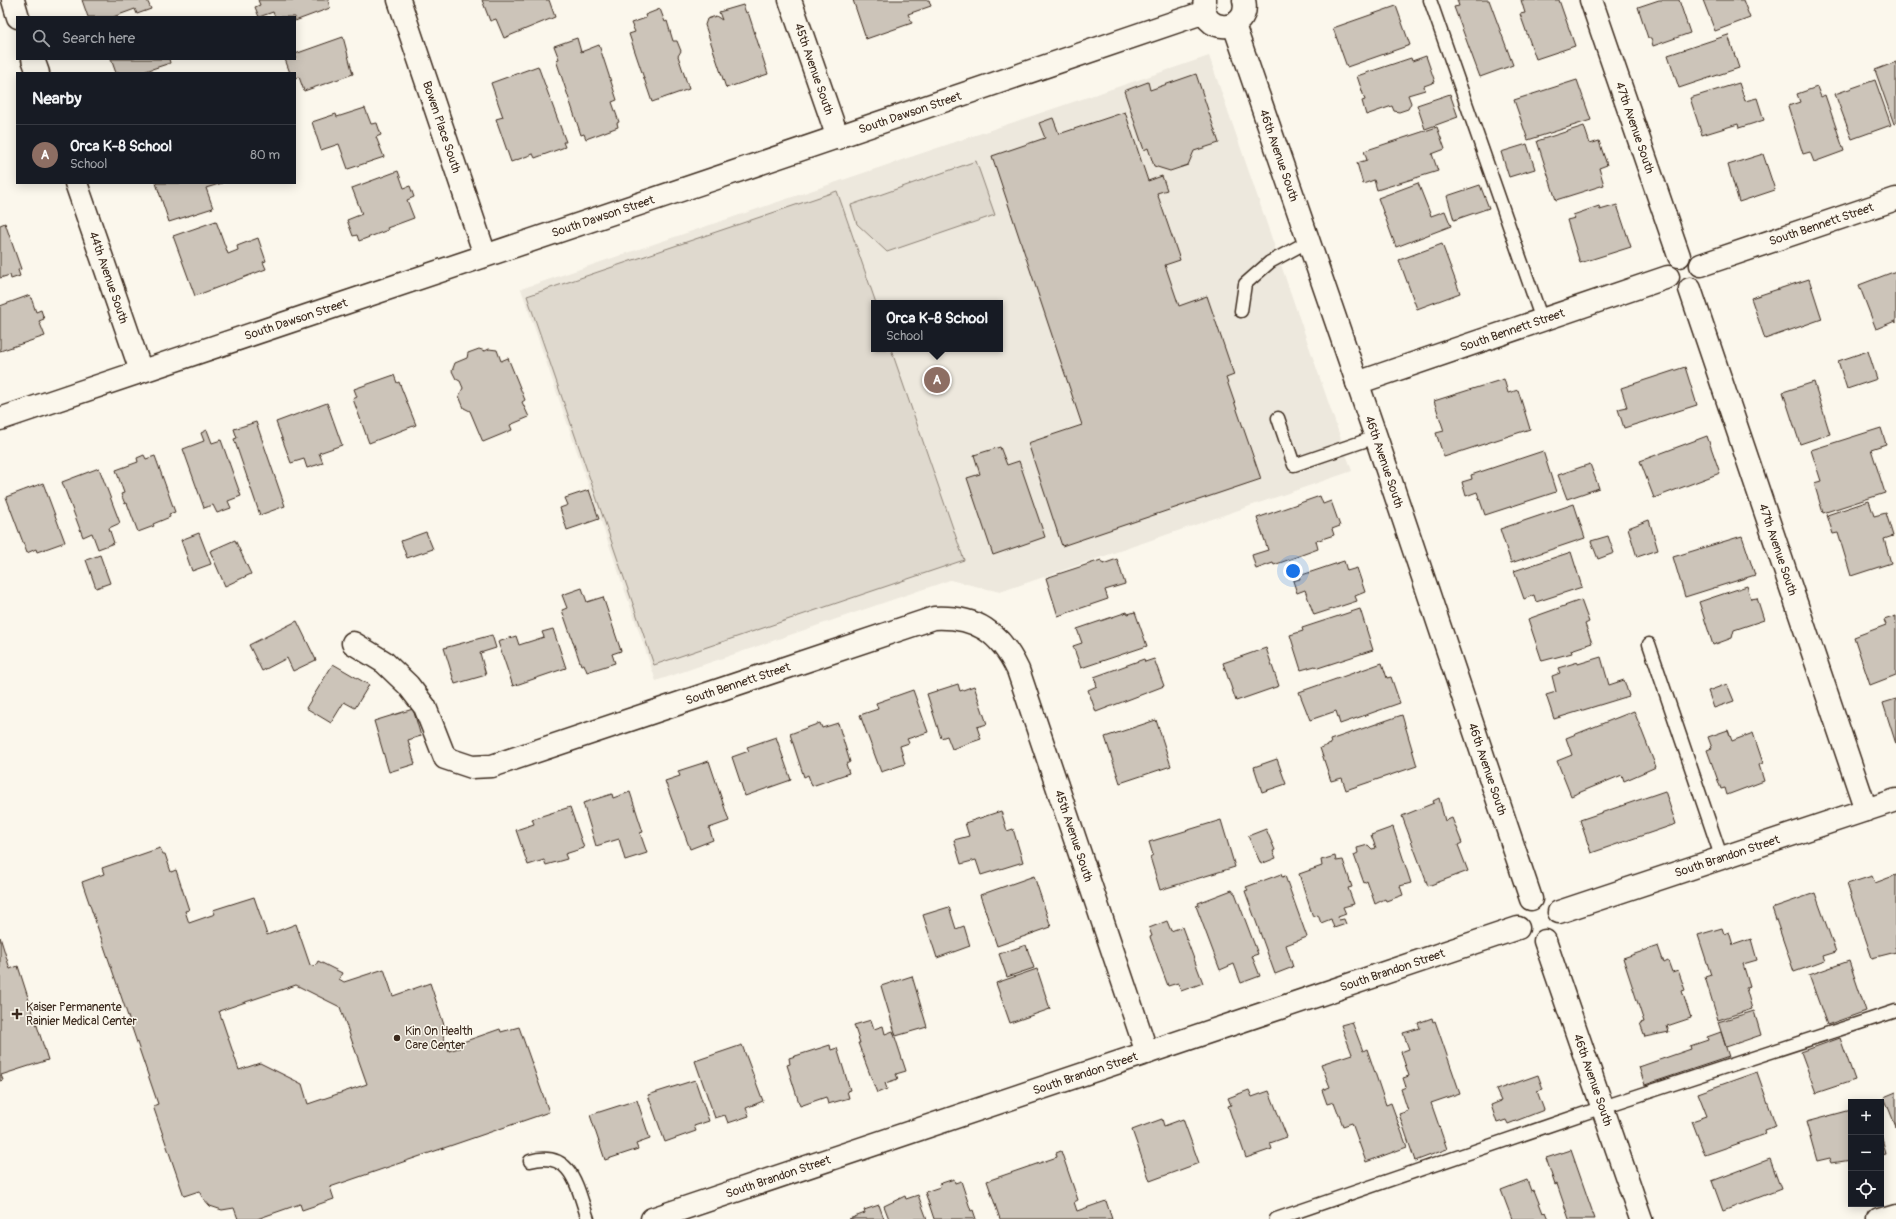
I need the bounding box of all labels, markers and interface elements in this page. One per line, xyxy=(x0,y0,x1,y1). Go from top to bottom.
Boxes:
search box xyxy=(16,16,296,60)
street label: 45th Avenue South xyxy=(791,21,836,117)
icon: search xyxy=(30,27,52,49)
text: Search here xyxy=(62,29,135,48)
street label: Bowen Place South xyxy=(419,79,464,175)
street label: 47th Avenue South xyxy=(1612,80,1657,176)
text: Nearby xyxy=(32,88,81,109)
street label: South Dawson Street xyxy=(857,89,963,138)
street label: 46th Avenue South xyxy=(1256,108,1301,204)
text: Orca K-8 School xyxy=(70,137,172,156)
text: A xyxy=(41,147,49,163)
text: 80 m xyxy=(250,147,280,163)
text: School xyxy=(70,156,107,172)
street label: South Dawson Street xyxy=(550,192,656,241)
street label: South Bennett Street xyxy=(1767,200,1876,249)
street label: 44th Avenue South xyxy=(85,230,131,326)
street label: South Dawson Street xyxy=(243,296,349,344)
popup xyxy=(871,300,1003,352)
street label: South Bennett Street xyxy=(1458,306,1567,355)
text: Orca K-8 School xyxy=(886,309,988,328)
text: School xyxy=(886,328,923,344)
pin: A xyxy=(924,365,950,395)
street label: 46th Avenue South xyxy=(1361,414,1406,511)
street label: 47th Avenue South xyxy=(1755,502,1800,598)
your location xyxy=(1283,561,1303,581)
street label: South Bennett Street xyxy=(684,660,793,709)
street label: 46th Avenue South xyxy=(1464,721,1510,818)
street label: 45th Avenue South xyxy=(1051,788,1096,884)
street label: South Brandon Street xyxy=(1673,832,1782,881)
street label: South Brandon Street xyxy=(1338,946,1447,995)
place label: Kaiser Permanente Rainier Medical Center xyxy=(26,1000,137,1029)
marker: Kaiser Permanente Rainier Medical Center xyxy=(11,1008,23,1020)
place label: Kin On Health Care Center xyxy=(405,1024,473,1053)
street label: 46th Avenue South xyxy=(1570,1032,1615,1129)
marker: Kin On Health Care Center xyxy=(392,1033,402,1043)
street label: South Brandon Street xyxy=(1031,1049,1140,1098)
map controls xyxy=(1848,1099,1884,1207)
button: + xyxy=(1848,1099,1884,1135)
button: − xyxy=(1848,1135,1884,1171)
street label: South Brandon Street xyxy=(724,1152,833,1202)
button: locate xyxy=(1848,1171,1884,1207)

